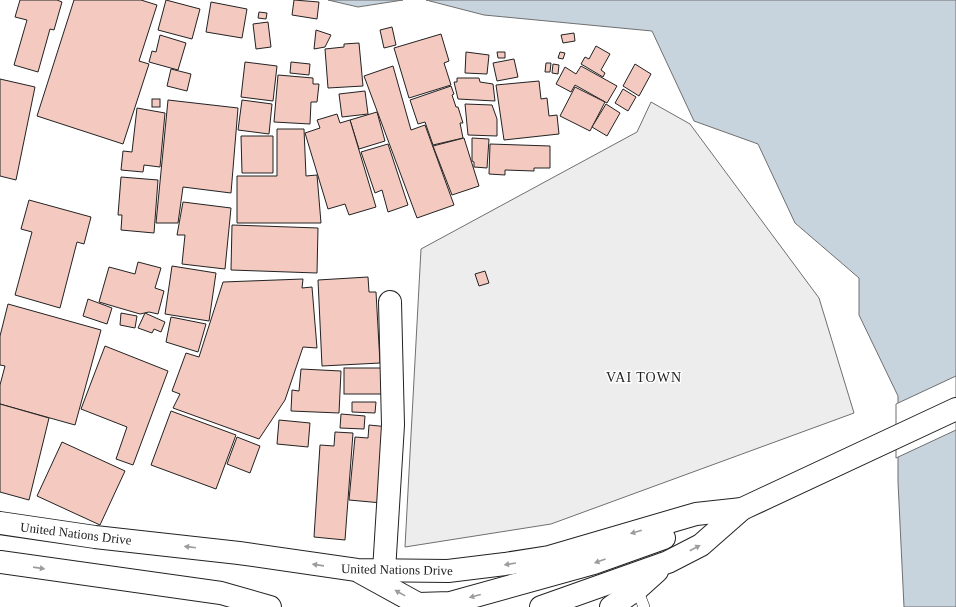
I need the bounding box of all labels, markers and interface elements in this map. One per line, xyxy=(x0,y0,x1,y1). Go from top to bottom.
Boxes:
district label: VAI TOWN xyxy=(606,370,682,385)
street label: United Nations Drive xyxy=(19,519,133,548)
one-way arrow xyxy=(630,529,642,535)
one-way arrow xyxy=(184,544,196,550)
one-way arrow xyxy=(689,545,701,551)
one-way arrow xyxy=(594,558,606,564)
street label: United Nations Drive xyxy=(341,561,453,578)
one-way arrow xyxy=(504,561,516,567)
one-way arrow xyxy=(312,562,325,568)
one-way arrow xyxy=(33,565,45,571)
one-way arrow xyxy=(394,590,406,597)
one-way arrow xyxy=(469,593,481,599)

